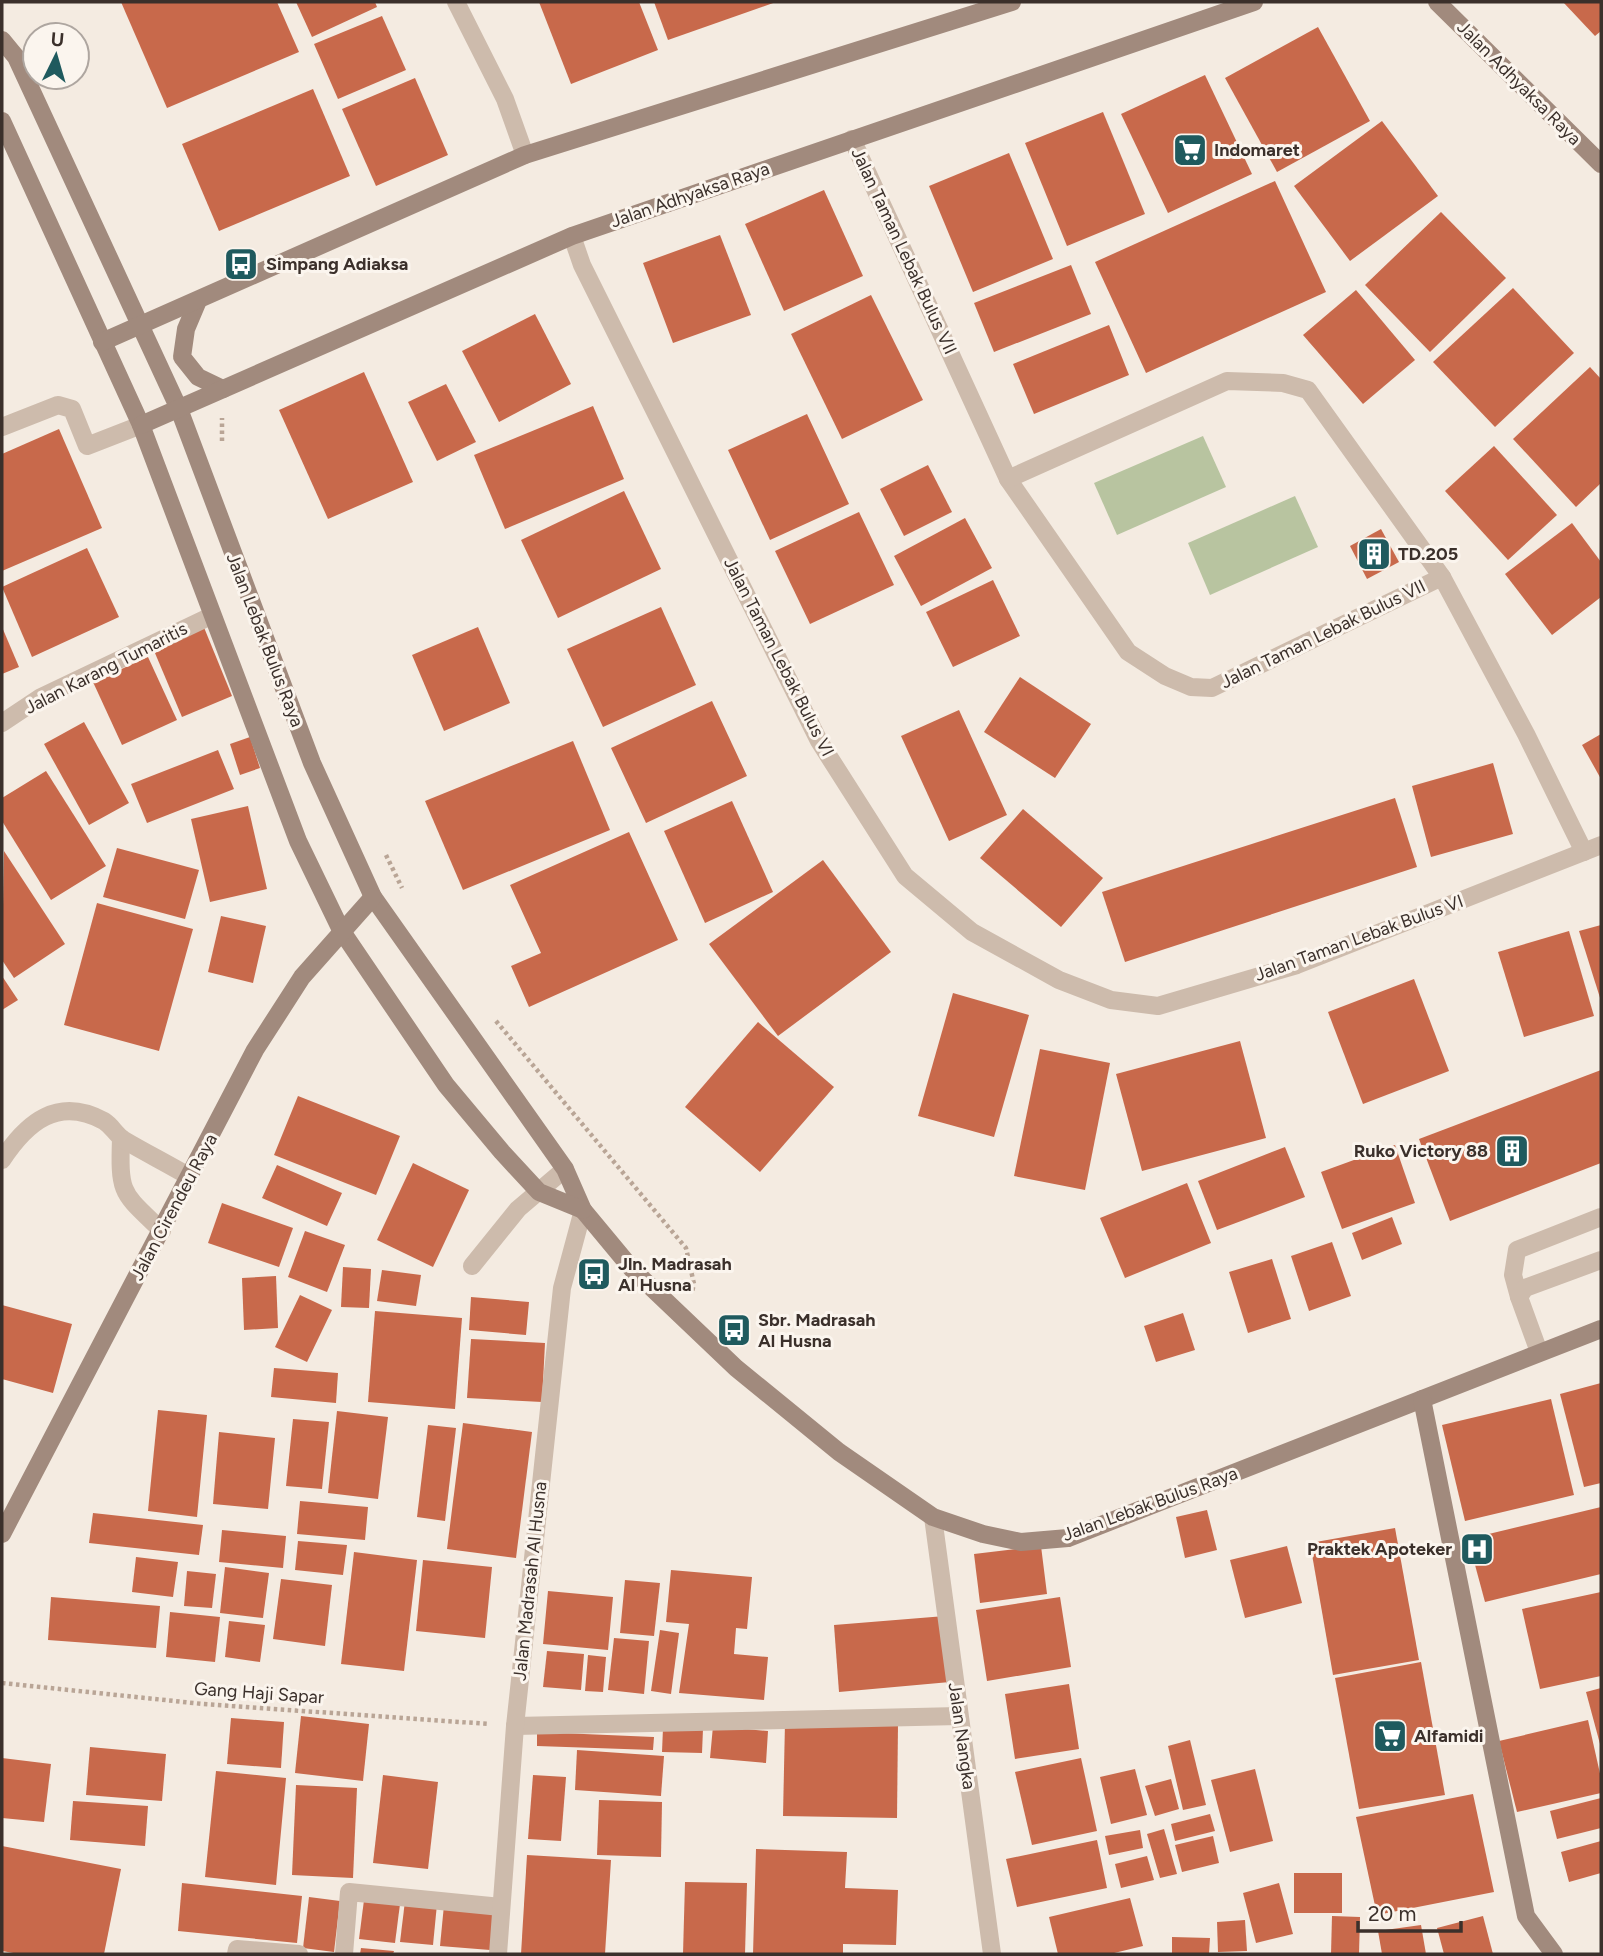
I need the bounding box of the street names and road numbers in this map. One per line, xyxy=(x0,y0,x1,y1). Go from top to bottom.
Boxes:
street label: Jalan Adhyaksa Raya xyxy=(1452,16,1586,150)
street label: Jalan Taman Lebak Bulus VII xyxy=(846,144,962,358)
street label: Jalan Adhyaksa Raya xyxy=(608,157,772,233)
street label: Jalan Lebak Bulus Raya xyxy=(222,550,308,730)
street label: Jalan Taman Lebak Bulus VI xyxy=(719,554,839,760)
street label: Jalan Taman Lebak Bulus VII xyxy=(1217,575,1429,693)
street label: Jalan Karang Tumaritis xyxy=(21,617,191,719)
street label: Jalan Taman Lebak Bulus VI xyxy=(1252,890,1466,986)
street label: Jalan Cirendeu Raya xyxy=(126,1130,222,1284)
street label: Jalan Lebak Bulus Raya xyxy=(1059,1462,1241,1546)
street label: Jalan Madrasah Al Husna xyxy=(509,1480,551,1682)
street label: Gang Haji Sapar xyxy=(193,1677,325,1709)
street label: Jalan Nangka xyxy=(944,1681,980,1791)

